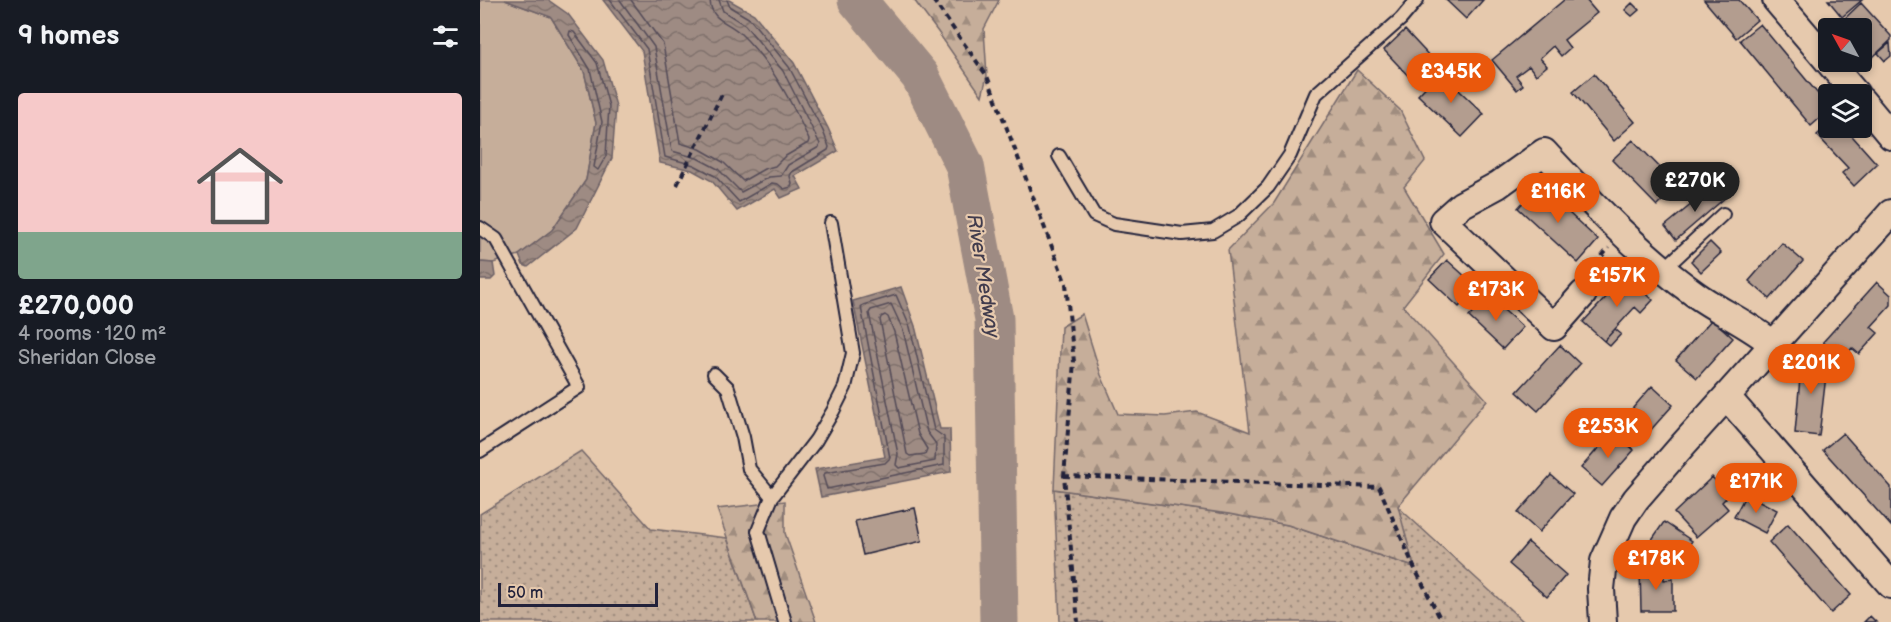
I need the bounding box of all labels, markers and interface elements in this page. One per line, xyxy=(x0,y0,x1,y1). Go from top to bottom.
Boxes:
north arrow xyxy=(1818,18,1872,72)
map controls xyxy=(1818,18,1872,138)
icon: filters xyxy=(429,20,462,53)
text: 9 homes xyxy=(18,21,119,52)
pin: £345K xyxy=(1409,53,1493,104)
text: £345K xyxy=(1420,60,1482,84)
button: layers xyxy=(1818,84,1872,138)
icon: home xyxy=(186,132,294,240)
pin: £270K xyxy=(1653,162,1737,213)
text: £270K xyxy=(1665,169,1726,193)
pin: £116K xyxy=(1516,173,1600,224)
text: £116K xyxy=(1531,180,1586,204)
water label: River Medway xyxy=(961,213,1005,341)
pin: £157K xyxy=(1575,257,1659,308)
text: £157K xyxy=(1588,264,1646,288)
pin: £173K xyxy=(1454,271,1538,322)
text: £173K xyxy=(1467,278,1525,302)
text: £270,000 xyxy=(18,291,134,322)
text: 4 rooms · 120 m² xyxy=(18,322,167,346)
pin: £201K xyxy=(1769,344,1853,395)
text: Sheridan Close xyxy=(18,346,156,370)
text: £201K xyxy=(1782,351,1840,375)
pin: £253K xyxy=(1566,408,1650,459)
text: £253K xyxy=(1577,415,1639,439)
pin: £171K xyxy=(1714,463,1798,514)
text: £171K xyxy=(1729,470,1783,494)
pin: £178K xyxy=(1614,540,1698,591)
text: £178K xyxy=(1627,547,1685,571)
scale bar xyxy=(498,580,658,608)
text: 50 m xyxy=(507,584,543,603)

